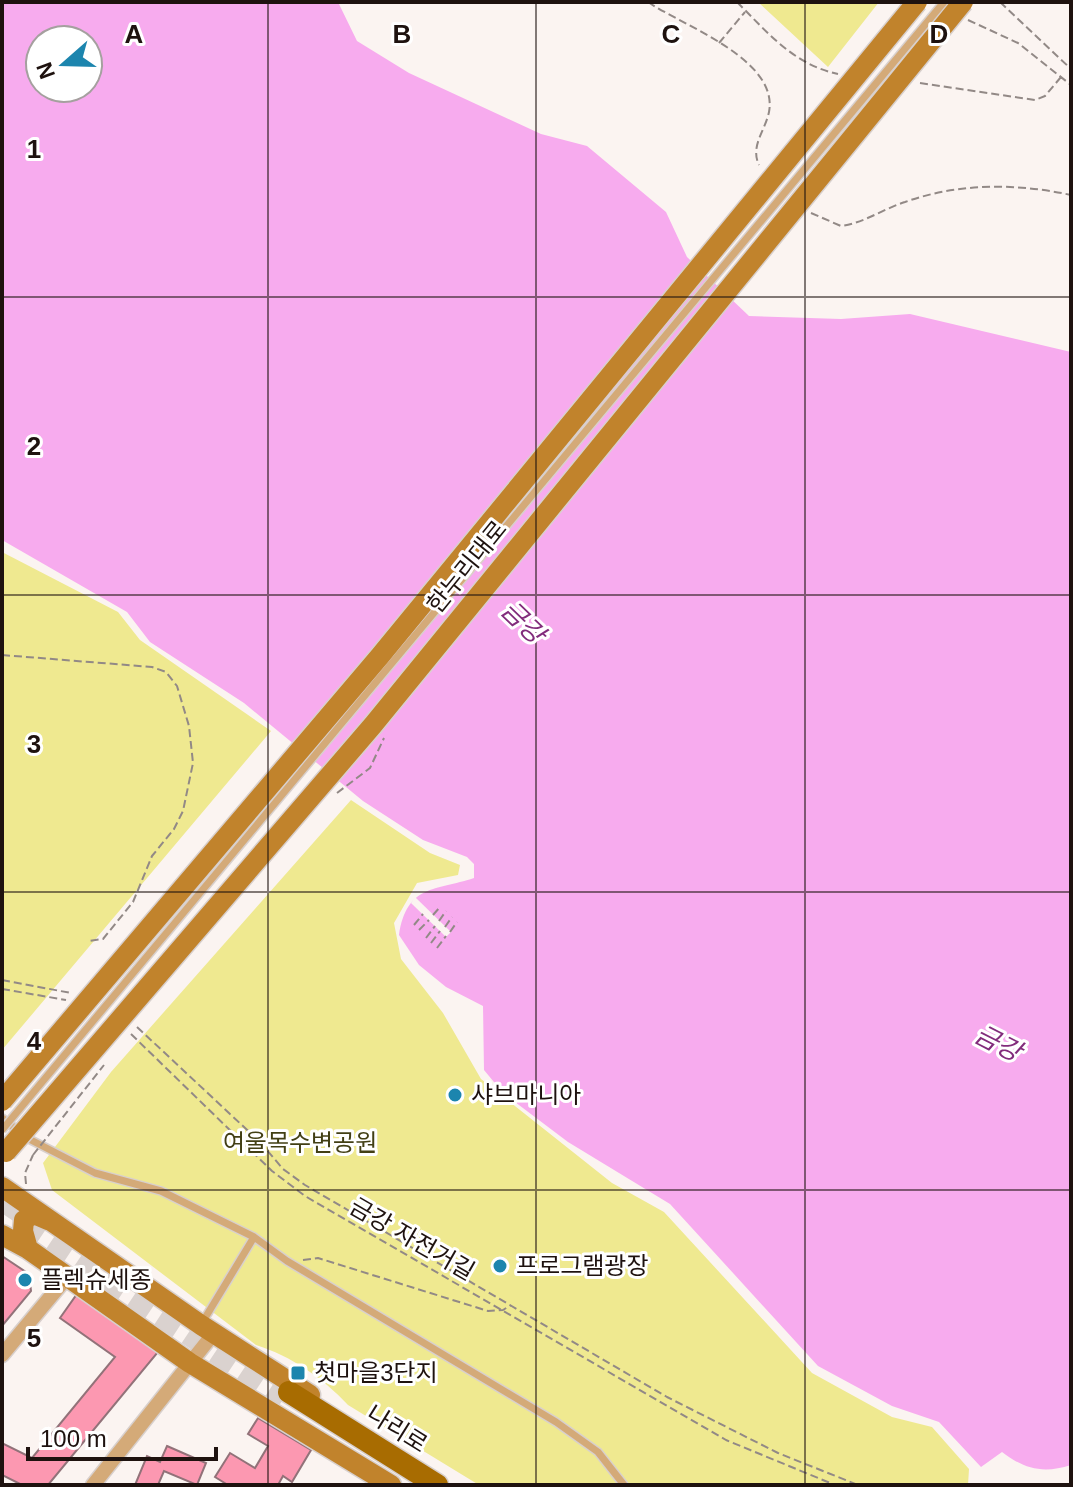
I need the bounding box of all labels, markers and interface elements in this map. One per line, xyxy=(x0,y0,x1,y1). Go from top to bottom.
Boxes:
text: A xyxy=(125,19,144,49)
text: B xyxy=(393,19,411,49)
text: C xyxy=(662,19,681,49)
text: D xyxy=(930,19,948,49)
north arrow xyxy=(24,24,104,104)
text: N xyxy=(31,59,60,82)
text: 1 xyxy=(27,134,41,164)
text: 2 xyxy=(27,431,41,461)
street label: 한누리대로 xyxy=(421,515,512,618)
water label: 금강 xyxy=(495,595,553,652)
text: 3 xyxy=(27,729,41,759)
water label: 금강 xyxy=(970,1019,1029,1069)
text: 4 xyxy=(27,1026,42,1056)
place label: 샤브마니아 xyxy=(471,1081,581,1108)
marker: 샤브마니아 xyxy=(446,1086,464,1104)
park label: 여울목수변공원 xyxy=(223,1129,377,1156)
street label: 금강 자전거길 xyxy=(345,1192,479,1285)
place label: 프로그램광장 xyxy=(516,1252,648,1279)
marker: 프로그램광장 xyxy=(491,1257,509,1275)
place label: 플렉슈세종 xyxy=(41,1266,151,1293)
marker: 플렉슈세종 xyxy=(16,1271,34,1289)
text: 5 xyxy=(27,1323,41,1353)
place label: 첫마을3단지 xyxy=(314,1359,438,1386)
marker: 첫마을3단지 xyxy=(289,1364,307,1382)
street label: 나리로 xyxy=(362,1400,433,1458)
scale bar xyxy=(28,1411,216,1461)
text: 100 m xyxy=(40,1425,107,1452)

